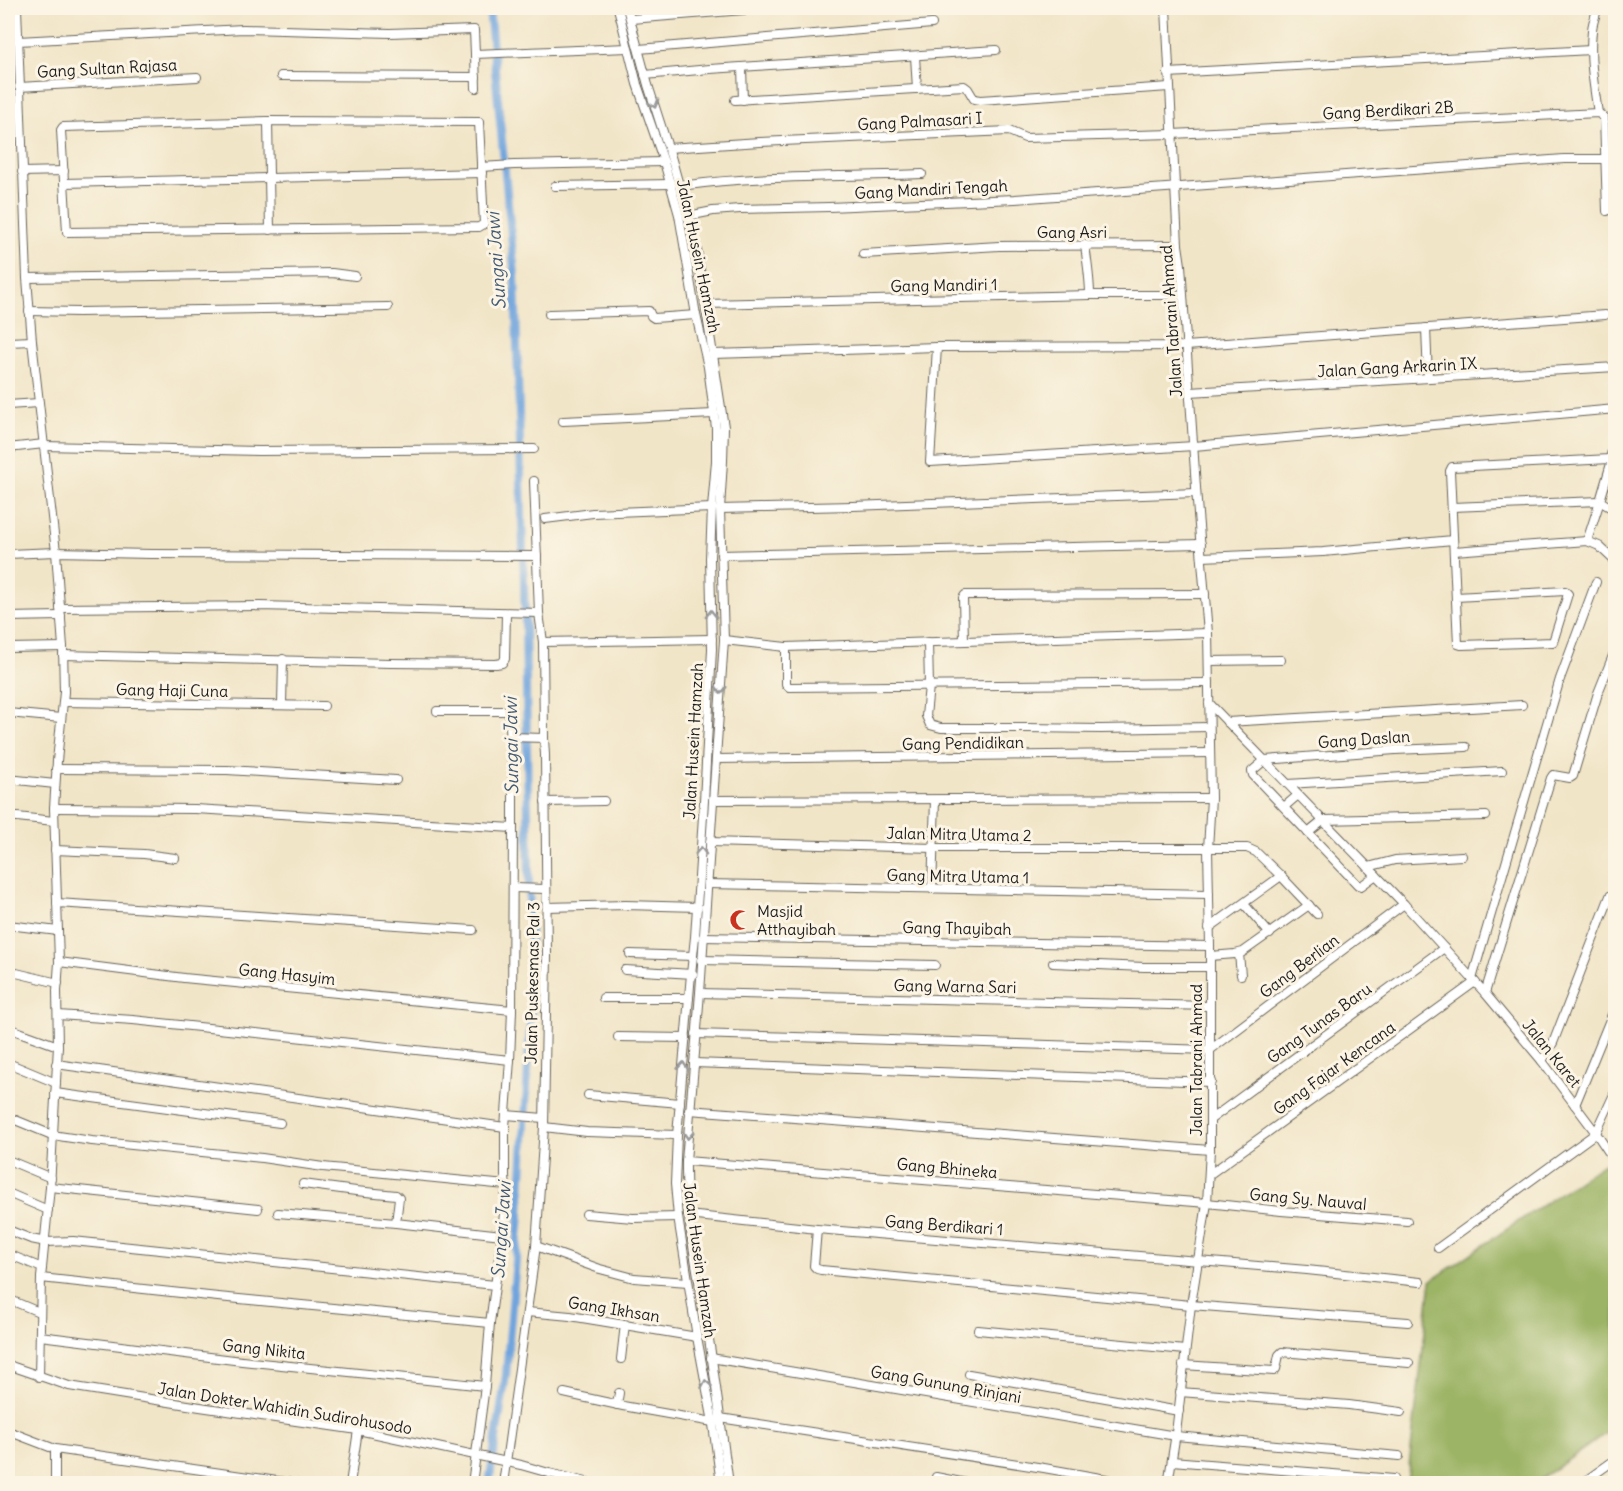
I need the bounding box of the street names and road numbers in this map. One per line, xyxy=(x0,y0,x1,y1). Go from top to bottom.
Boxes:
street label: Gang Sultan Rajasa xyxy=(36,54,178,82)
street label: Gang Berdikari 2B xyxy=(1322,97,1454,123)
street label: Gang Palmasari I xyxy=(857,108,983,134)
street label: Gang Mandiri Tengah xyxy=(854,175,1008,203)
street label: Jalan Husein Hamzah xyxy=(673,177,725,335)
street label: Gang Asri xyxy=(1037,222,1107,242)
street label: Jalan Tabrani Ahmad xyxy=(1156,244,1186,398)
street label: Gang Mandiri 1 xyxy=(890,274,998,296)
street label: Jalan Gang Arkarin IX xyxy=(1317,353,1477,381)
street label: Jalan Husein Hamzah xyxy=(679,662,707,820)
street label: Gang Haji Cuna xyxy=(116,679,228,701)
street label: Gang Daslan xyxy=(1317,726,1411,752)
street label: Gang Pendidikan xyxy=(902,732,1024,754)
street label: Jalan Mitra Utama 2 xyxy=(886,823,1032,845)
street label: Gang Mitra Utama 1 xyxy=(887,865,1029,887)
street label: Jalan Puskesmas Pal 3 xyxy=(521,902,543,1064)
street label: Gang Thayibah xyxy=(902,917,1012,939)
street label: Gang Berlian xyxy=(1255,930,1343,1002)
street label: Gang Hasyim xyxy=(238,959,336,989)
street label: Gang Warna Sari xyxy=(893,975,1017,997)
street label: Gang Tunas Baru xyxy=(1263,978,1375,1068)
street label: Jalan Tabrani Ahmad xyxy=(1186,984,1206,1136)
street label: Jalan Karet xyxy=(1518,1015,1586,1092)
street label: Gang Fajar Kencana xyxy=(1269,1017,1399,1119)
street label: Gang Bhineka xyxy=(896,1154,998,1182)
street label: Jalan Husein Hamzah xyxy=(679,1181,721,1339)
street label: Gang Sy. Nauval xyxy=(1249,1184,1367,1214)
street label: Gang Berdikari 1 xyxy=(884,1211,1004,1239)
street label: Gang Ikhsan xyxy=(567,1292,661,1326)
street label: Gang Nikita xyxy=(221,1335,307,1363)
street label: Gang Gunung Rinjani xyxy=(869,1361,1023,1407)
street label: Jalan Dokter Wahidin Sudirohusodo xyxy=(156,1378,414,1438)

